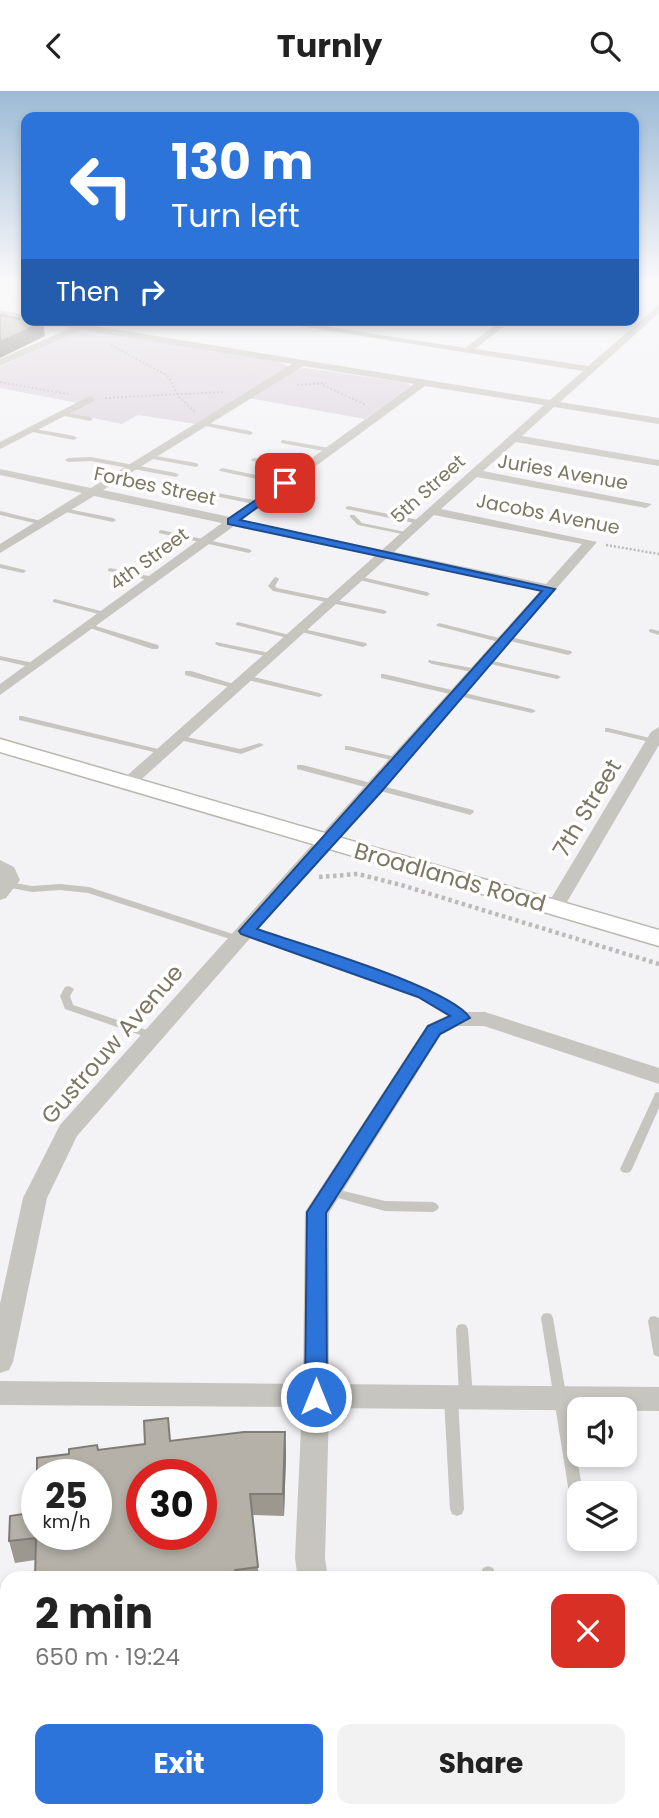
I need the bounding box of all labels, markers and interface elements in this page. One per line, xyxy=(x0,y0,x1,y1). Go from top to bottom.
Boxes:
text: Turnly xyxy=(277,23,382,68)
icon: back xyxy=(35,27,73,65)
icon: search xyxy=(586,27,624,65)
text: 130 m xyxy=(171,128,313,196)
icon: left xyxy=(56,140,147,231)
text: Turn left xyxy=(171,193,300,238)
icon: right xyxy=(133,273,171,311)
text: Then xyxy=(56,274,119,310)
street label: Juries Avenue xyxy=(496,447,630,497)
street label: 5th Street xyxy=(385,448,471,530)
pin xyxy=(255,453,315,513)
street label: Forbes Street xyxy=(92,460,219,512)
icon: arrive xyxy=(266,464,304,502)
street label: Jacobs Avenue xyxy=(474,487,622,541)
street label: 4th Street xyxy=(104,521,194,597)
street label: 7th Street xyxy=(545,753,629,863)
street label: Broadlands Road xyxy=(350,834,550,920)
street label: Gustrouw Avenue xyxy=(34,957,190,1131)
position arrow xyxy=(279,1360,353,1434)
map controls xyxy=(567,1397,637,1551)
button: sound xyxy=(567,1397,637,1467)
speed limit sign: 30 xyxy=(126,1459,217,1550)
text: 25 xyxy=(45,1471,88,1520)
button: layers xyxy=(567,1481,637,1551)
text: km/h xyxy=(43,1509,90,1534)
text: 2 min xyxy=(35,1584,153,1643)
button: close xyxy=(551,1594,625,1668)
text: 650 m · 19:24 xyxy=(35,1641,180,1673)
button: Exit xyxy=(35,1724,323,1804)
button: Share xyxy=(337,1724,625,1804)

